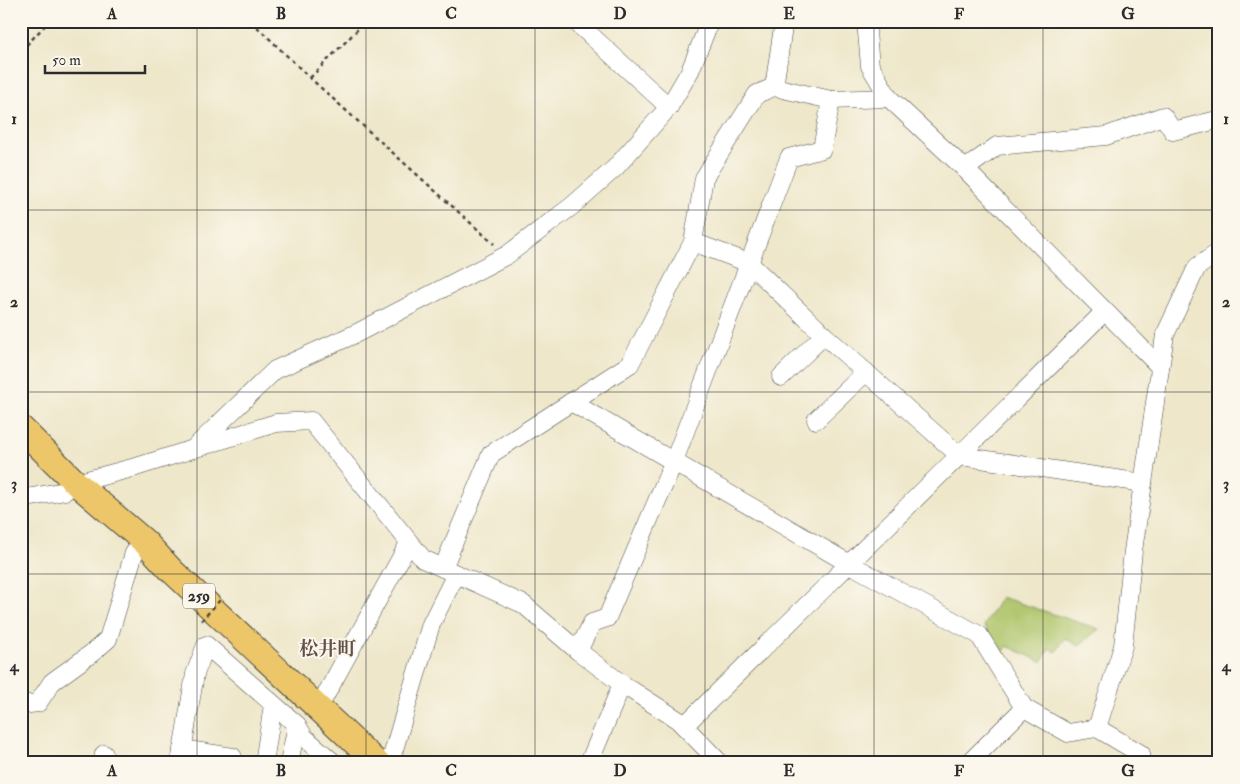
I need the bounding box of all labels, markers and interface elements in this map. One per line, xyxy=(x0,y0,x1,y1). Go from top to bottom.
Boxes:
text: A xyxy=(106,4,118,24)
text: B xyxy=(276,4,286,24)
text: C xyxy=(445,4,457,24)
text: D xyxy=(613,4,627,24)
text: E xyxy=(783,4,795,24)
text: F xyxy=(954,4,964,24)
text: G xyxy=(1121,4,1135,24)
scale bar xyxy=(45,42,145,74)
text: 50 m xyxy=(52,51,81,70)
text: 1 xyxy=(11,109,17,129)
text: 1 xyxy=(1223,109,1229,129)
text: 2 xyxy=(10,292,18,312)
text: 2 xyxy=(1222,292,1230,312)
text: 3 xyxy=(11,474,17,494)
text: 3 xyxy=(1223,474,1229,494)
road number: 259 xyxy=(183,584,215,608)
district label: 松井町 xyxy=(299,637,357,661)
text: 4 xyxy=(9,656,20,676)
text: 4 xyxy=(1221,656,1232,676)
text: A xyxy=(106,761,118,781)
text: B xyxy=(276,761,286,781)
text: C xyxy=(445,761,457,781)
text: D xyxy=(613,761,627,781)
text: E xyxy=(783,761,795,781)
text: F xyxy=(954,761,964,781)
text: G xyxy=(1121,761,1135,781)

